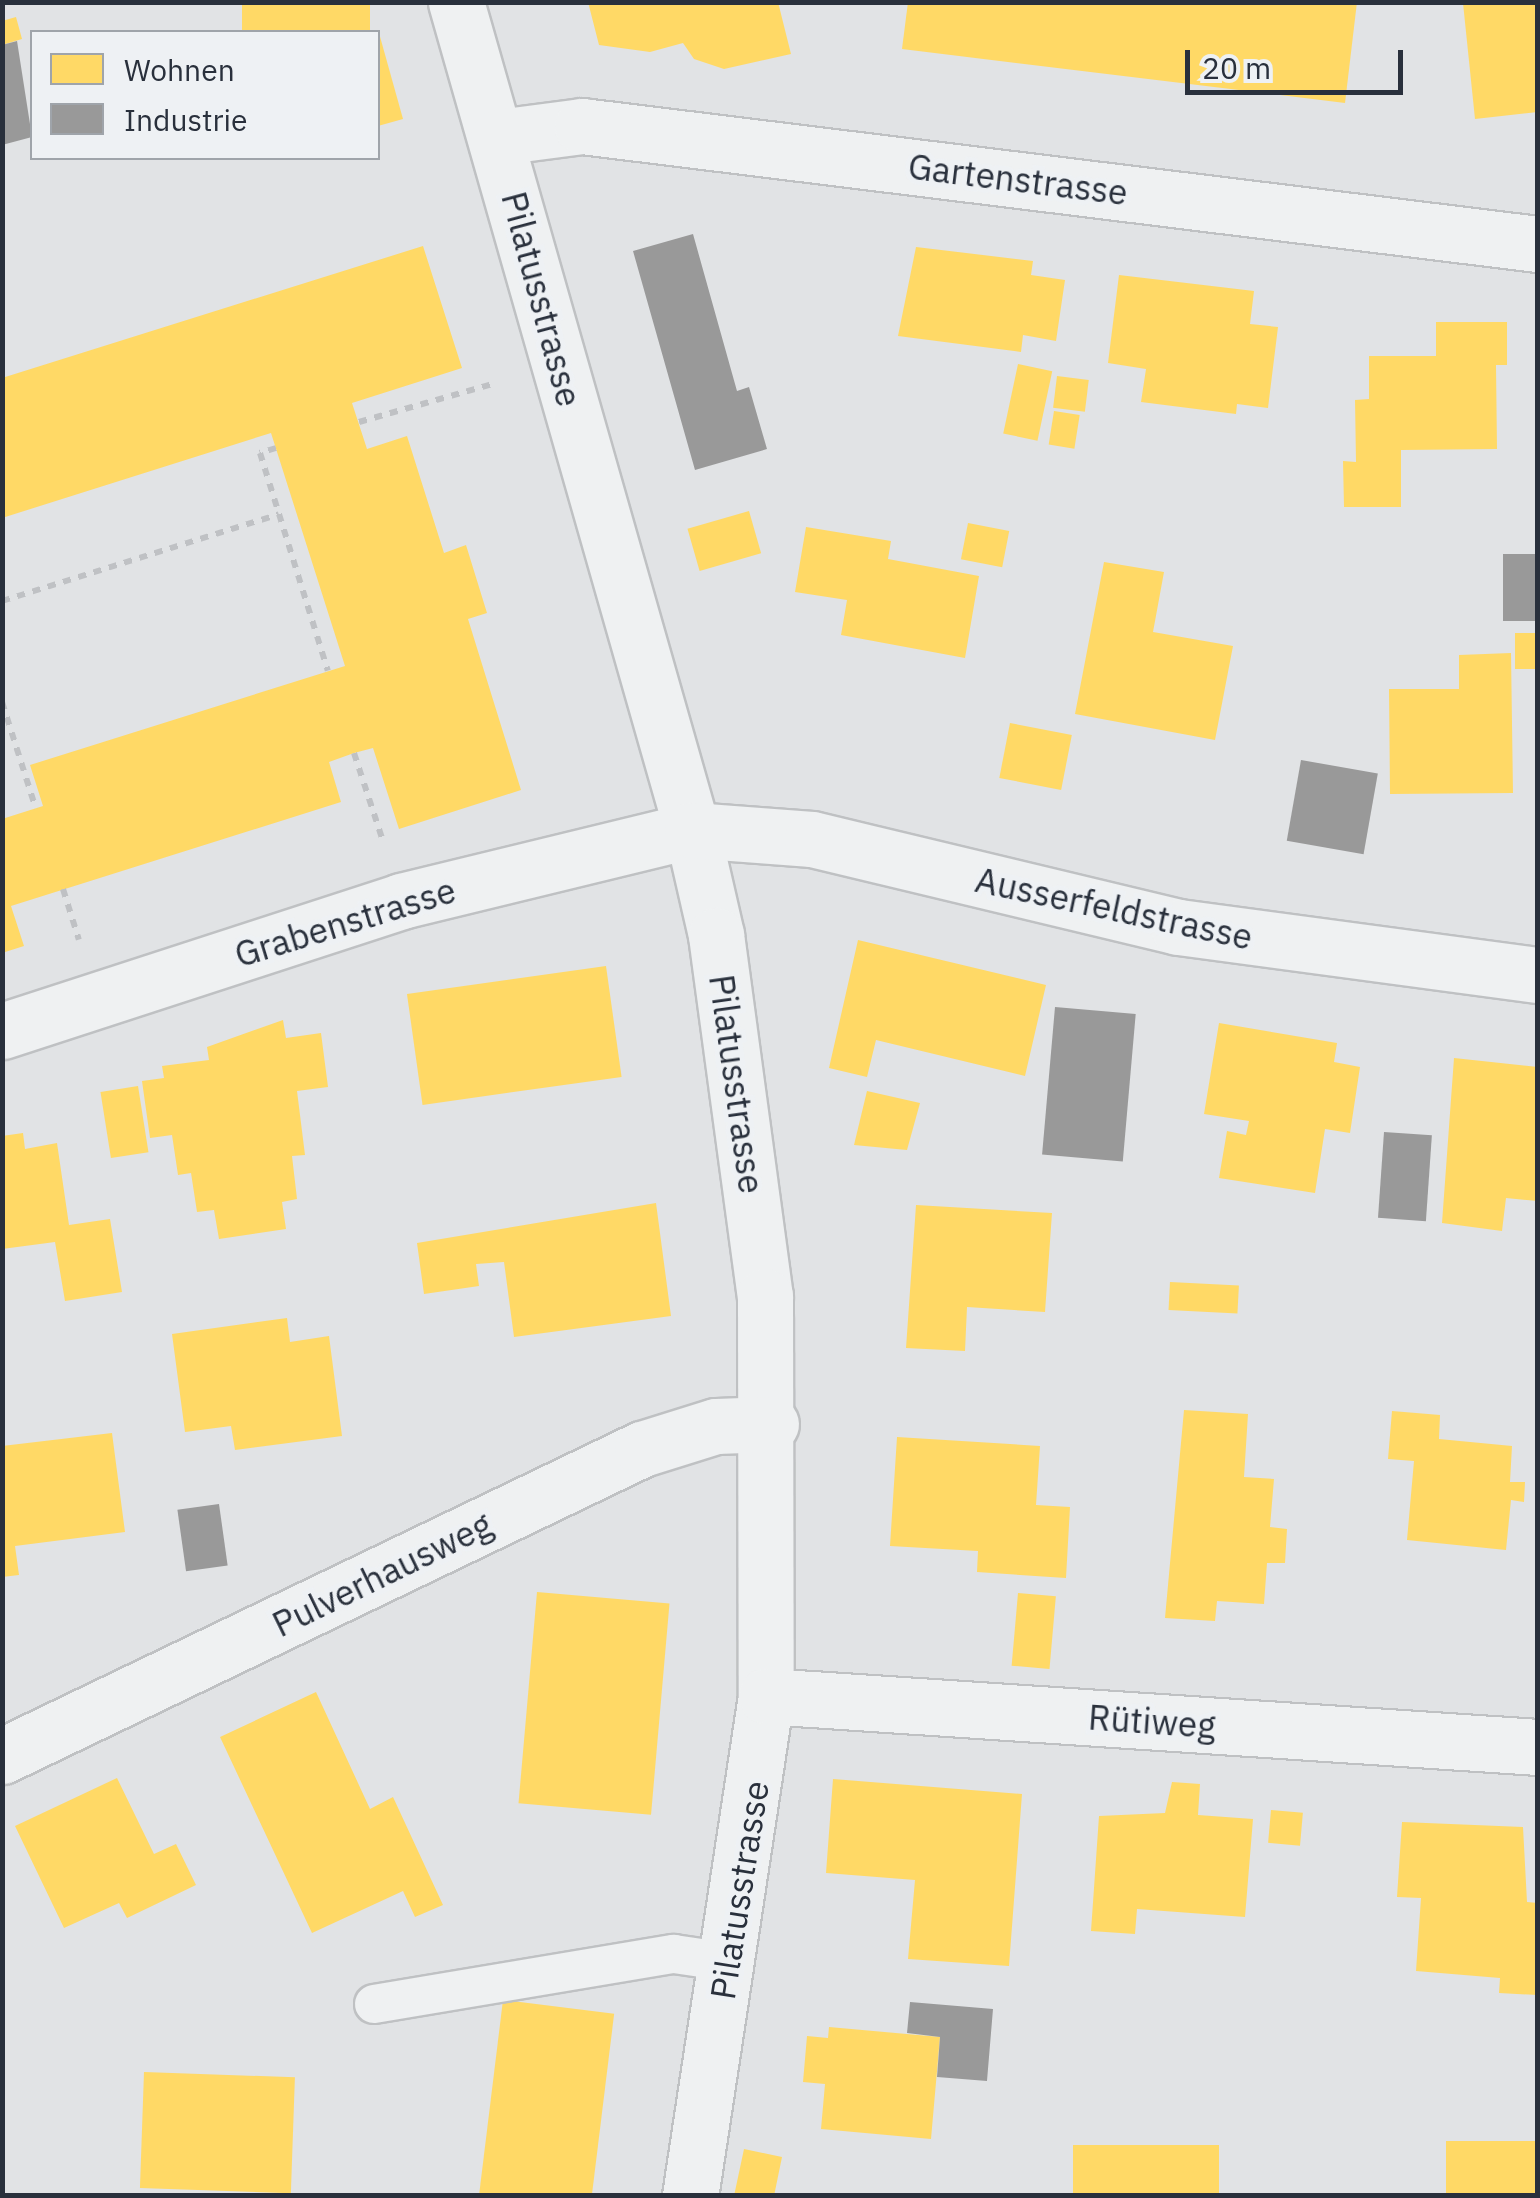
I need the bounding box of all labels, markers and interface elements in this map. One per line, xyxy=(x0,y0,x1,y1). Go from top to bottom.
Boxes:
legend xyxy=(30,30,380,160)
scale bar xyxy=(1190,30,1408,92)
text: 20 m xyxy=(1202,48,1271,87)
text: Wohnen xyxy=(124,50,235,89)
text: Industrie xyxy=(124,100,247,139)
street label: Gartenstrasse xyxy=(906,145,1130,213)
street label: Pilatusstrasse xyxy=(493,187,591,411)
street label: Ausserfeldstrasse xyxy=(972,858,1256,958)
street label: Grabenstrasse xyxy=(230,868,460,976)
street label: Pilatusstrasse xyxy=(701,972,773,1196)
street label: Pulverhausweg xyxy=(265,1503,499,1645)
street label: Rütiweg xyxy=(1087,1696,1217,1746)
street label: Pilatusstrasse xyxy=(701,1778,777,2002)

